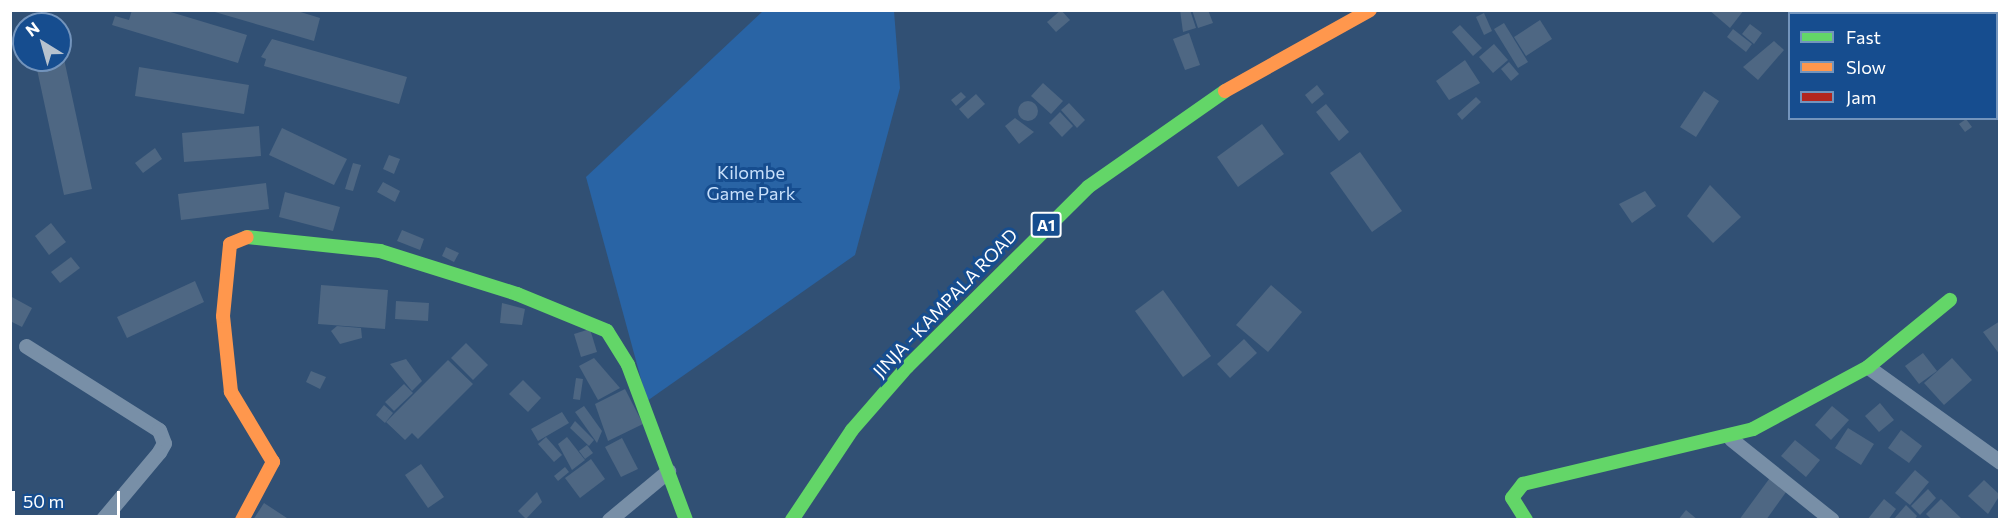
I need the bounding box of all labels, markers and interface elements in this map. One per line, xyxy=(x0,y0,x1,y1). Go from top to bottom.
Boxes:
north arrow xyxy=(12,12,72,72)
legend xyxy=(1788,12,1998,120)
text: N xyxy=(22,18,43,40)
text: Fast xyxy=(1846,26,1881,48)
text: Slow xyxy=(1846,56,1886,78)
text: Jam xyxy=(1846,86,1876,108)
park label: Kilombe Game Park xyxy=(707,162,795,204)
road number: A1 xyxy=(1030,212,1062,238)
street label: JINJA - KAMPALA ROAD xyxy=(868,224,1022,382)
scale bar xyxy=(15,479,123,517)
text: 50 m xyxy=(23,490,64,512)

